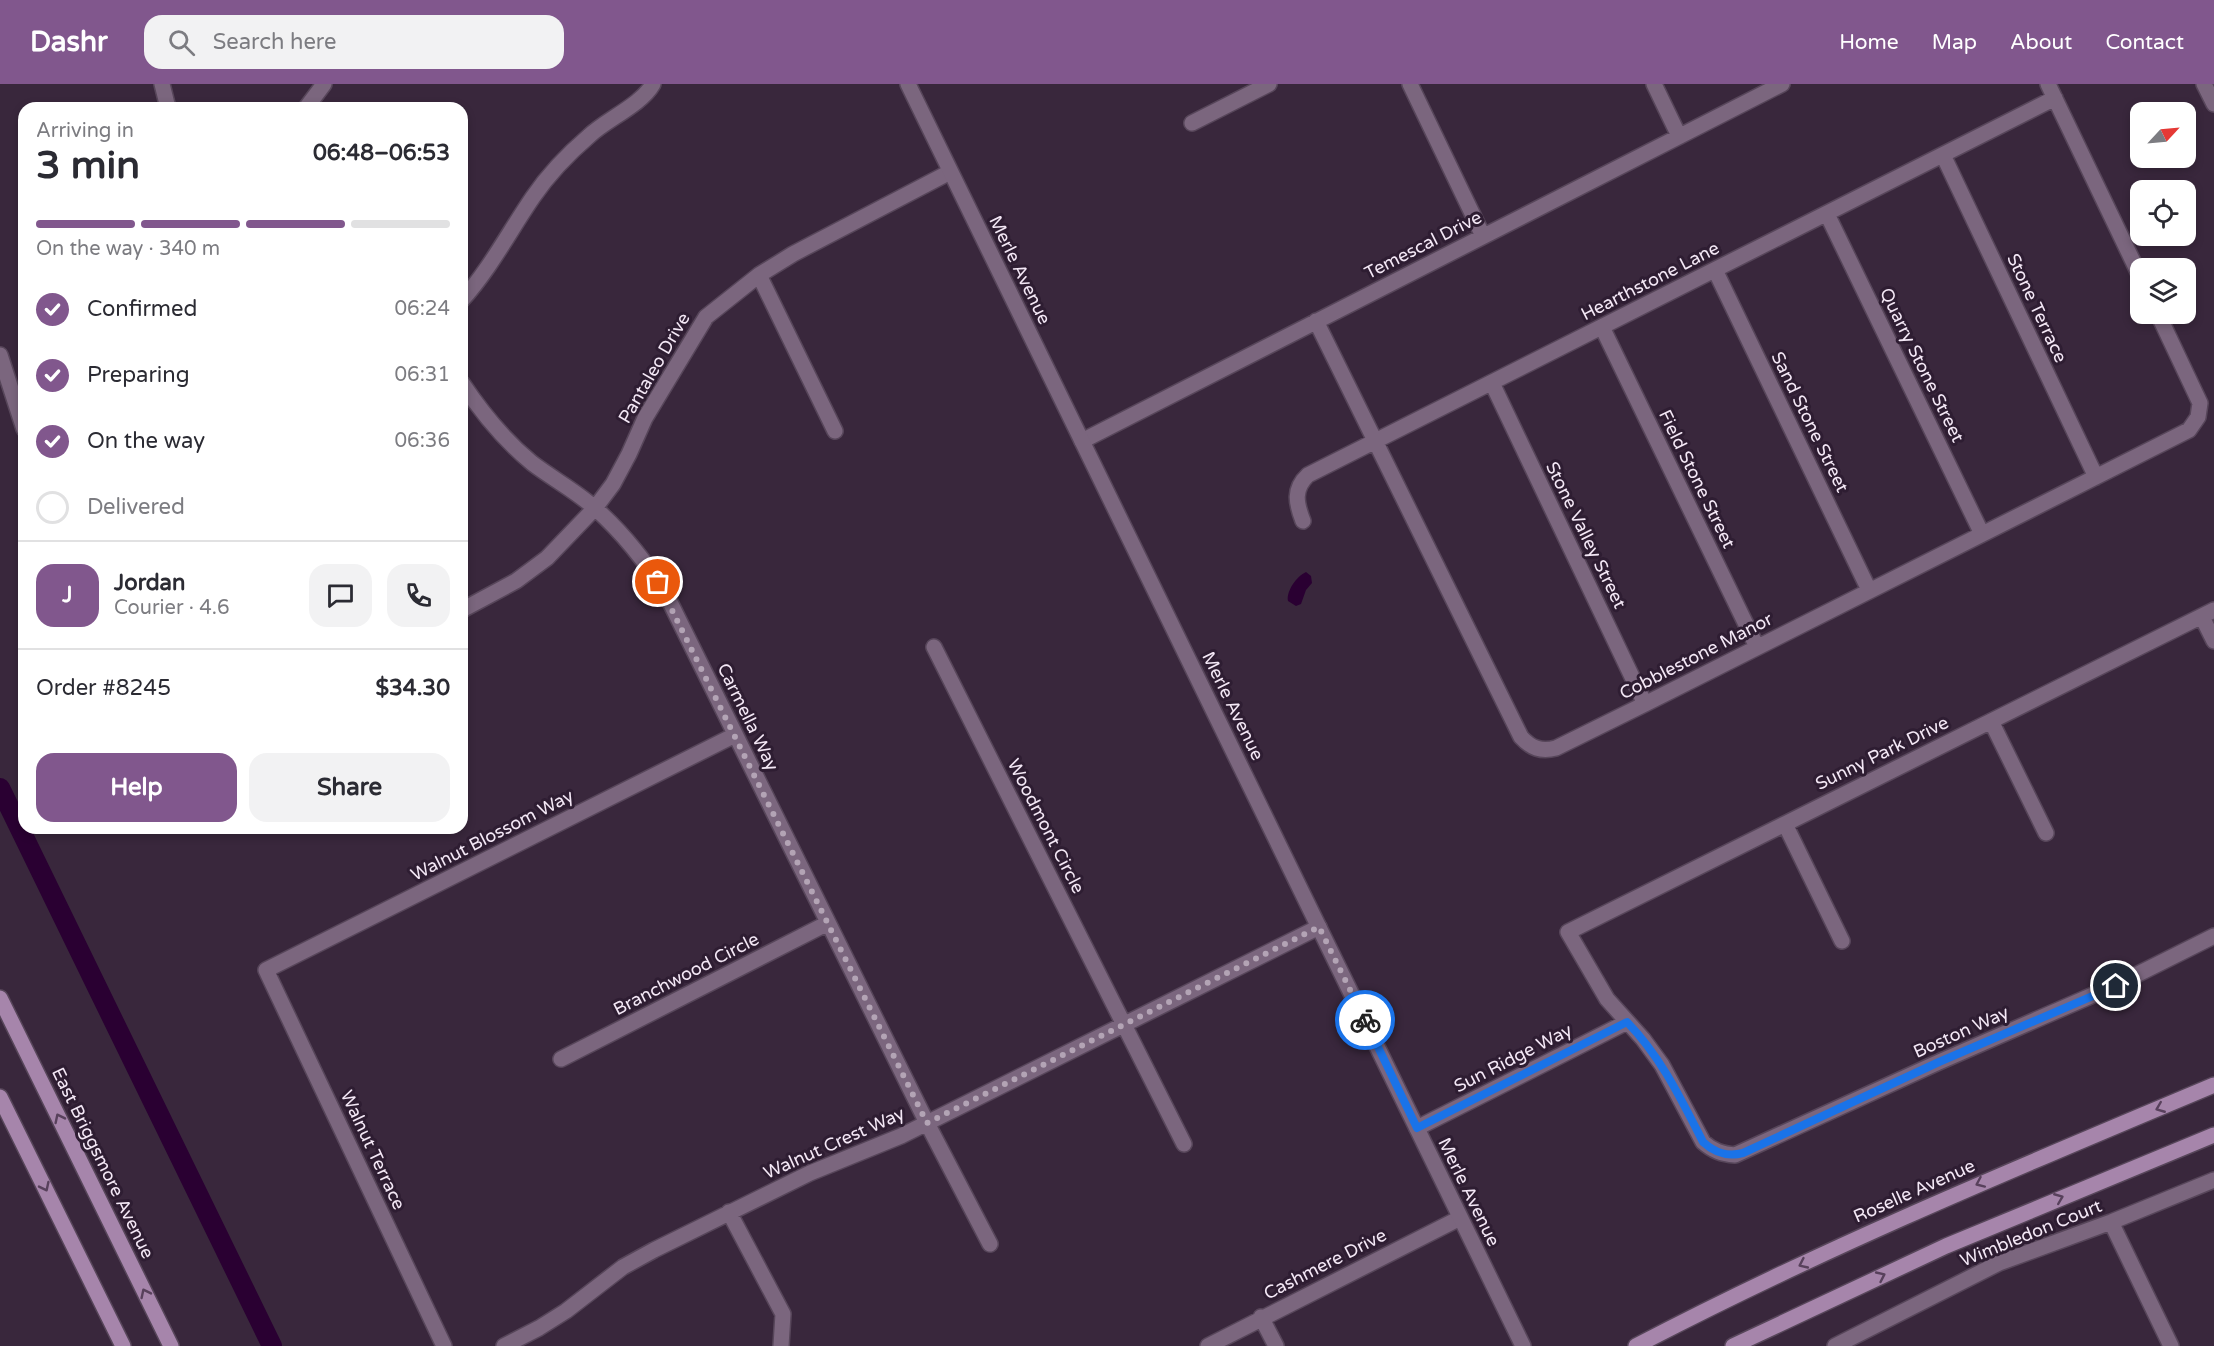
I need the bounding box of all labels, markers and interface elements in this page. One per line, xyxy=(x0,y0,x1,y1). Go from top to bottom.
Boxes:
search box xyxy=(144,15,564,69)
text: Dashr xyxy=(30,25,108,59)
icon: search xyxy=(165,26,198,59)
text: Search here xyxy=(213,29,336,55)
text: Home xyxy=(1839,30,1899,55)
text: Map xyxy=(1932,30,1977,55)
text: About xyxy=(2010,30,2072,55)
text: Contact xyxy=(2105,30,2184,55)
north arrow xyxy=(2130,102,2196,168)
map controls xyxy=(2130,102,2196,324)
text: Arriving in xyxy=(36,119,134,143)
text: 06:48–06:53 xyxy=(313,140,450,166)
text: 3 min xyxy=(36,142,140,189)
button: locate xyxy=(2130,180,2196,246)
street label: Temescal Drive xyxy=(1361,206,1485,284)
street label: Merle Avenue xyxy=(984,212,1056,328)
text: On the way · 340 m xyxy=(36,237,220,261)
street label: Hearthstone Lane xyxy=(1577,237,1723,325)
street label: Stone Terrace xyxy=(2002,250,2072,366)
button: layers xyxy=(2130,258,2196,324)
street label: Quarry Stone Street xyxy=(1875,284,1969,446)
icon: check xyxy=(36,293,69,326)
text: Confirmed xyxy=(87,296,197,322)
text: 06:24 xyxy=(395,297,450,321)
street label: Pantaleo Drive xyxy=(613,309,695,427)
street label: Sand Stone Street xyxy=(1766,348,1854,496)
icon: check xyxy=(36,359,69,392)
text: Preparing xyxy=(87,362,190,388)
text: 06:31 xyxy=(395,363,450,387)
street label: Field Stone Street xyxy=(1654,406,1740,552)
icon: check xyxy=(36,425,69,458)
text: On the way xyxy=(87,428,205,454)
text: 06:36 xyxy=(395,429,450,453)
street label: Stone Valley Street xyxy=(1541,458,1631,612)
text: Delivered xyxy=(87,494,185,520)
pin xyxy=(632,556,683,607)
button: chat xyxy=(309,564,372,627)
button: phone xyxy=(387,564,450,627)
icon: bag xyxy=(641,565,674,598)
text: Jordan xyxy=(114,570,185,596)
text: J xyxy=(62,582,73,608)
text: Courier · 4.6 xyxy=(114,596,229,620)
street label: Cobblestone Manor xyxy=(1616,608,1776,704)
street label: Merle Avenue xyxy=(1197,648,1269,764)
street label: Carmella Way xyxy=(712,660,784,775)
text: Order #8245 xyxy=(36,675,171,701)
text: $34.30 xyxy=(375,675,450,701)
street label: Sunny Park Drive xyxy=(1812,711,1952,795)
button: Help xyxy=(36,753,237,822)
button: Share xyxy=(249,753,450,822)
street label: Woodmont Circle xyxy=(1003,755,1089,897)
street label: Walnut Blossom Way xyxy=(407,784,577,886)
street label: Branchwood Circle xyxy=(609,928,763,1020)
pin xyxy=(2090,960,2141,1011)
icon: home xyxy=(2099,969,2132,1002)
courier xyxy=(1335,990,1395,1050)
street label: Boston Way xyxy=(1910,1001,2013,1063)
icon: bike xyxy=(1349,1004,1382,1037)
street label: Sun Ridge Way xyxy=(1450,1019,1576,1097)
street label: East Briggsmore Avenue xyxy=(47,1064,159,1262)
street label: Walnut Terrace xyxy=(336,1087,410,1213)
one-way arrow xyxy=(2155,1101,2166,1113)
street label: Walnut Crest Way xyxy=(760,1102,908,1184)
one-way arrow xyxy=(55,1114,67,1125)
street label: Merle Avenue xyxy=(1433,1134,1505,1250)
street label: Roselle Avenue xyxy=(1850,1154,1978,1228)
one-way arrow xyxy=(1975,1176,1986,1188)
one-way arrow xyxy=(37,1181,49,1192)
one-way arrow xyxy=(2053,1193,2064,1205)
street label: Wimbledon Court xyxy=(1957,1194,2105,1271)
street label: Cashmere Drive xyxy=(1260,1224,1390,1304)
one-way arrow xyxy=(1798,1256,1809,1268)
one-way arrow xyxy=(1874,1271,1885,1283)
one-way arrow xyxy=(141,1289,152,1300)

